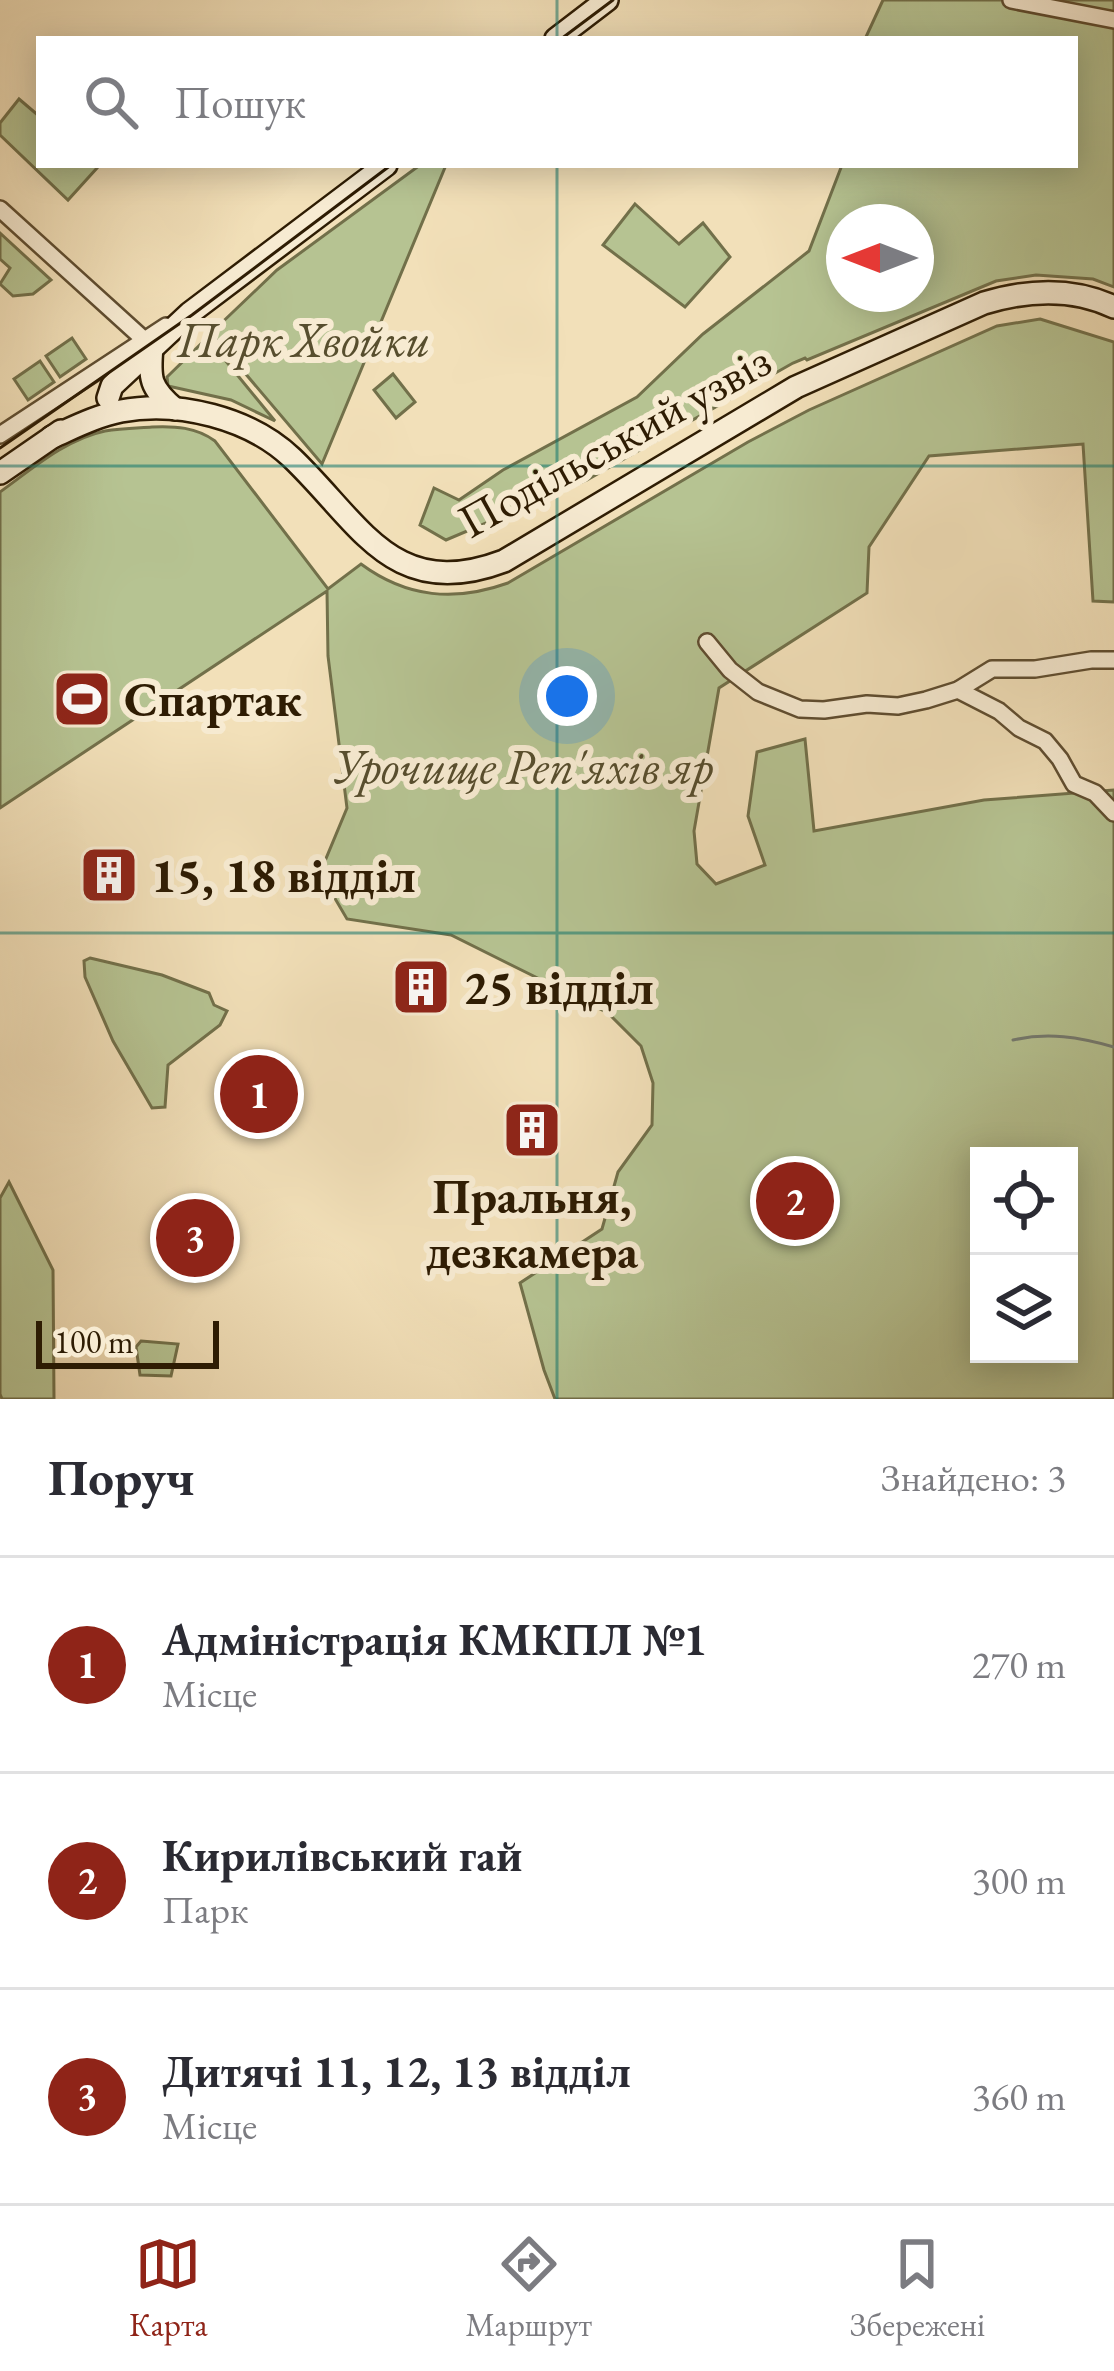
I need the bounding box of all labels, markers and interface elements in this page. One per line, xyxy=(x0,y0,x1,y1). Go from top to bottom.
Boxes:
search box xyxy=(36,36,1078,168)
icon: search xyxy=(78,69,144,135)
text: Пошук xyxy=(174,73,306,131)
north arrow xyxy=(826,204,934,312)
park label: Парк Хвойки xyxy=(176,308,431,370)
street label: Подільський узвіз xyxy=(447,328,781,552)
your location xyxy=(537,666,597,726)
sports icon: Спартак xyxy=(51,668,113,730)
place label: Спартак xyxy=(124,668,302,730)
park label: Урочище Реп'яхів яр xyxy=(333,735,713,797)
building icon: 15, 18 відділ xyxy=(78,844,140,906)
place label: 15, 18 відділ xyxy=(151,844,416,906)
building icon: 25 відділ xyxy=(390,956,452,1018)
place label: 25 відділ xyxy=(463,956,654,1018)
pin: 1 xyxy=(220,1049,298,1139)
building icon: Пральня, дезкамера xyxy=(501,1099,563,1161)
map controls xyxy=(970,1147,1078,1363)
button: locate xyxy=(970,1147,1078,1255)
pin: 2 xyxy=(756,1156,834,1246)
place label: Пральня, дезкамера xyxy=(426,1165,639,1282)
pin: 3 xyxy=(156,1193,234,1283)
button: layers xyxy=(970,1255,1078,1363)
scale bar xyxy=(36,1315,219,1368)
text: 100 m xyxy=(54,1320,134,1363)
text: Поруч xyxy=(48,1444,194,1510)
text: Знайдено: 3 xyxy=(881,1452,1066,1503)
text: Адміністрація КМКПЛ №1 xyxy=(162,1610,707,1668)
text: 1 xyxy=(77,1639,97,1690)
text: 270 m xyxy=(972,1639,1066,1690)
text: Місце xyxy=(162,1668,257,1719)
text: Кирилівський гай xyxy=(162,1826,522,1884)
text: 2 xyxy=(77,1855,97,1906)
text: 300 m xyxy=(972,1855,1066,1906)
text: Парк xyxy=(162,1884,249,1935)
text: Дитячі 11, 12, 13 відділ xyxy=(162,2042,631,2100)
text: 3 xyxy=(77,2071,97,2122)
text: 360 m xyxy=(972,2071,1066,2122)
text: Місце xyxy=(162,2100,257,2151)
tab: Карта xyxy=(129,2231,208,2346)
tab: Маршрут xyxy=(465,2231,592,2346)
tab: Збережені xyxy=(850,2231,985,2346)

